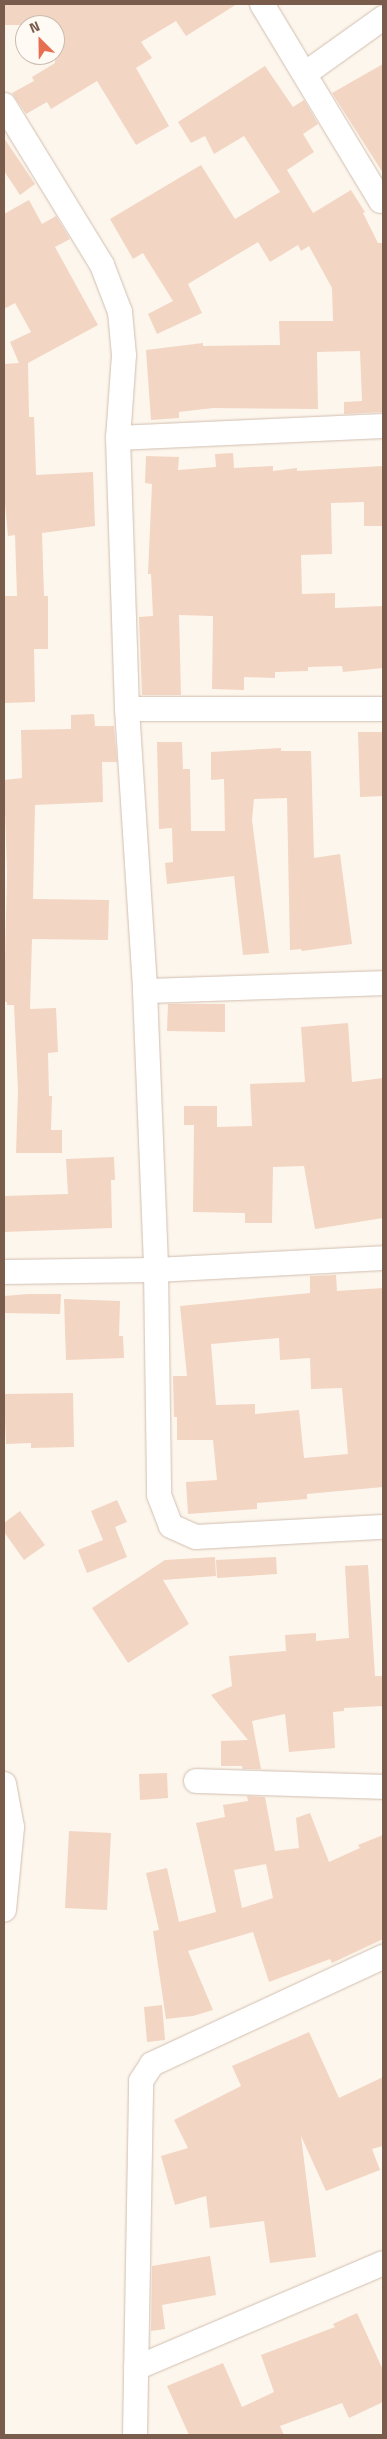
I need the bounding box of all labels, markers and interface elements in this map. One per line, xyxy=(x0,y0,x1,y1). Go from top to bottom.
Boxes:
north arrow xyxy=(15,15,65,65)
text: N xyxy=(26,15,43,38)

